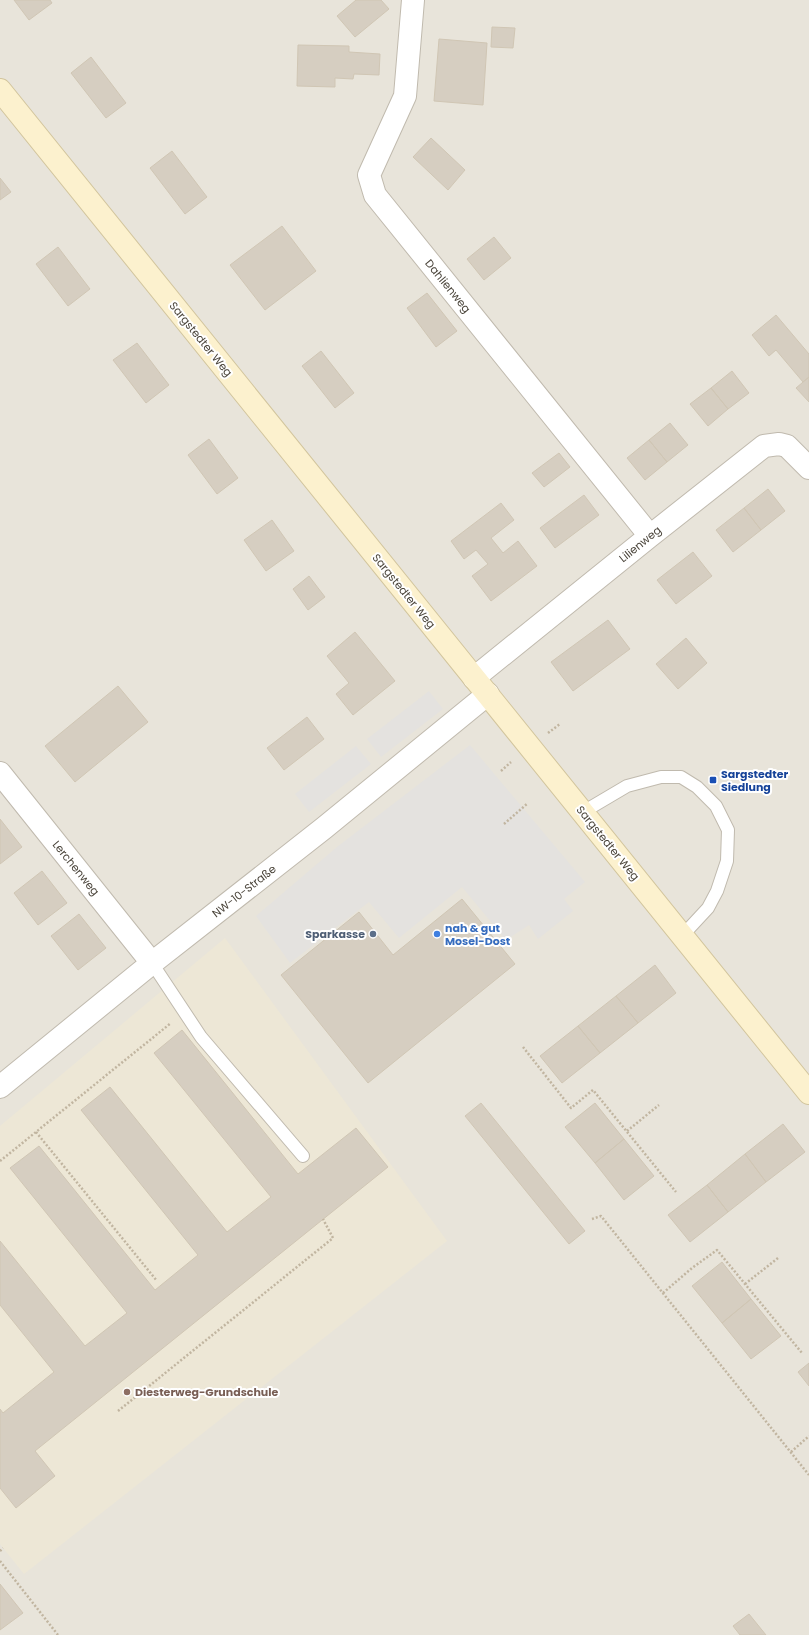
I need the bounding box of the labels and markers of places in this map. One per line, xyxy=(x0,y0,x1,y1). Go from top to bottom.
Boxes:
place label: Sargstedter Siedlung xyxy=(721,766,789,795)
marker: Sargstedter Siedlung xyxy=(708,775,718,785)
place label: nah & gut Mosel-Dost xyxy=(445,920,511,949)
place label: Sparkasse xyxy=(305,926,365,942)
marker: Sparkasse xyxy=(368,929,378,939)
marker: nah & gut Mosel-Dost xyxy=(432,929,442,939)
place label: Diesterweg-Grundschule xyxy=(135,1384,279,1400)
marker: Diesterweg-Grundschule xyxy=(122,1387,132,1397)

